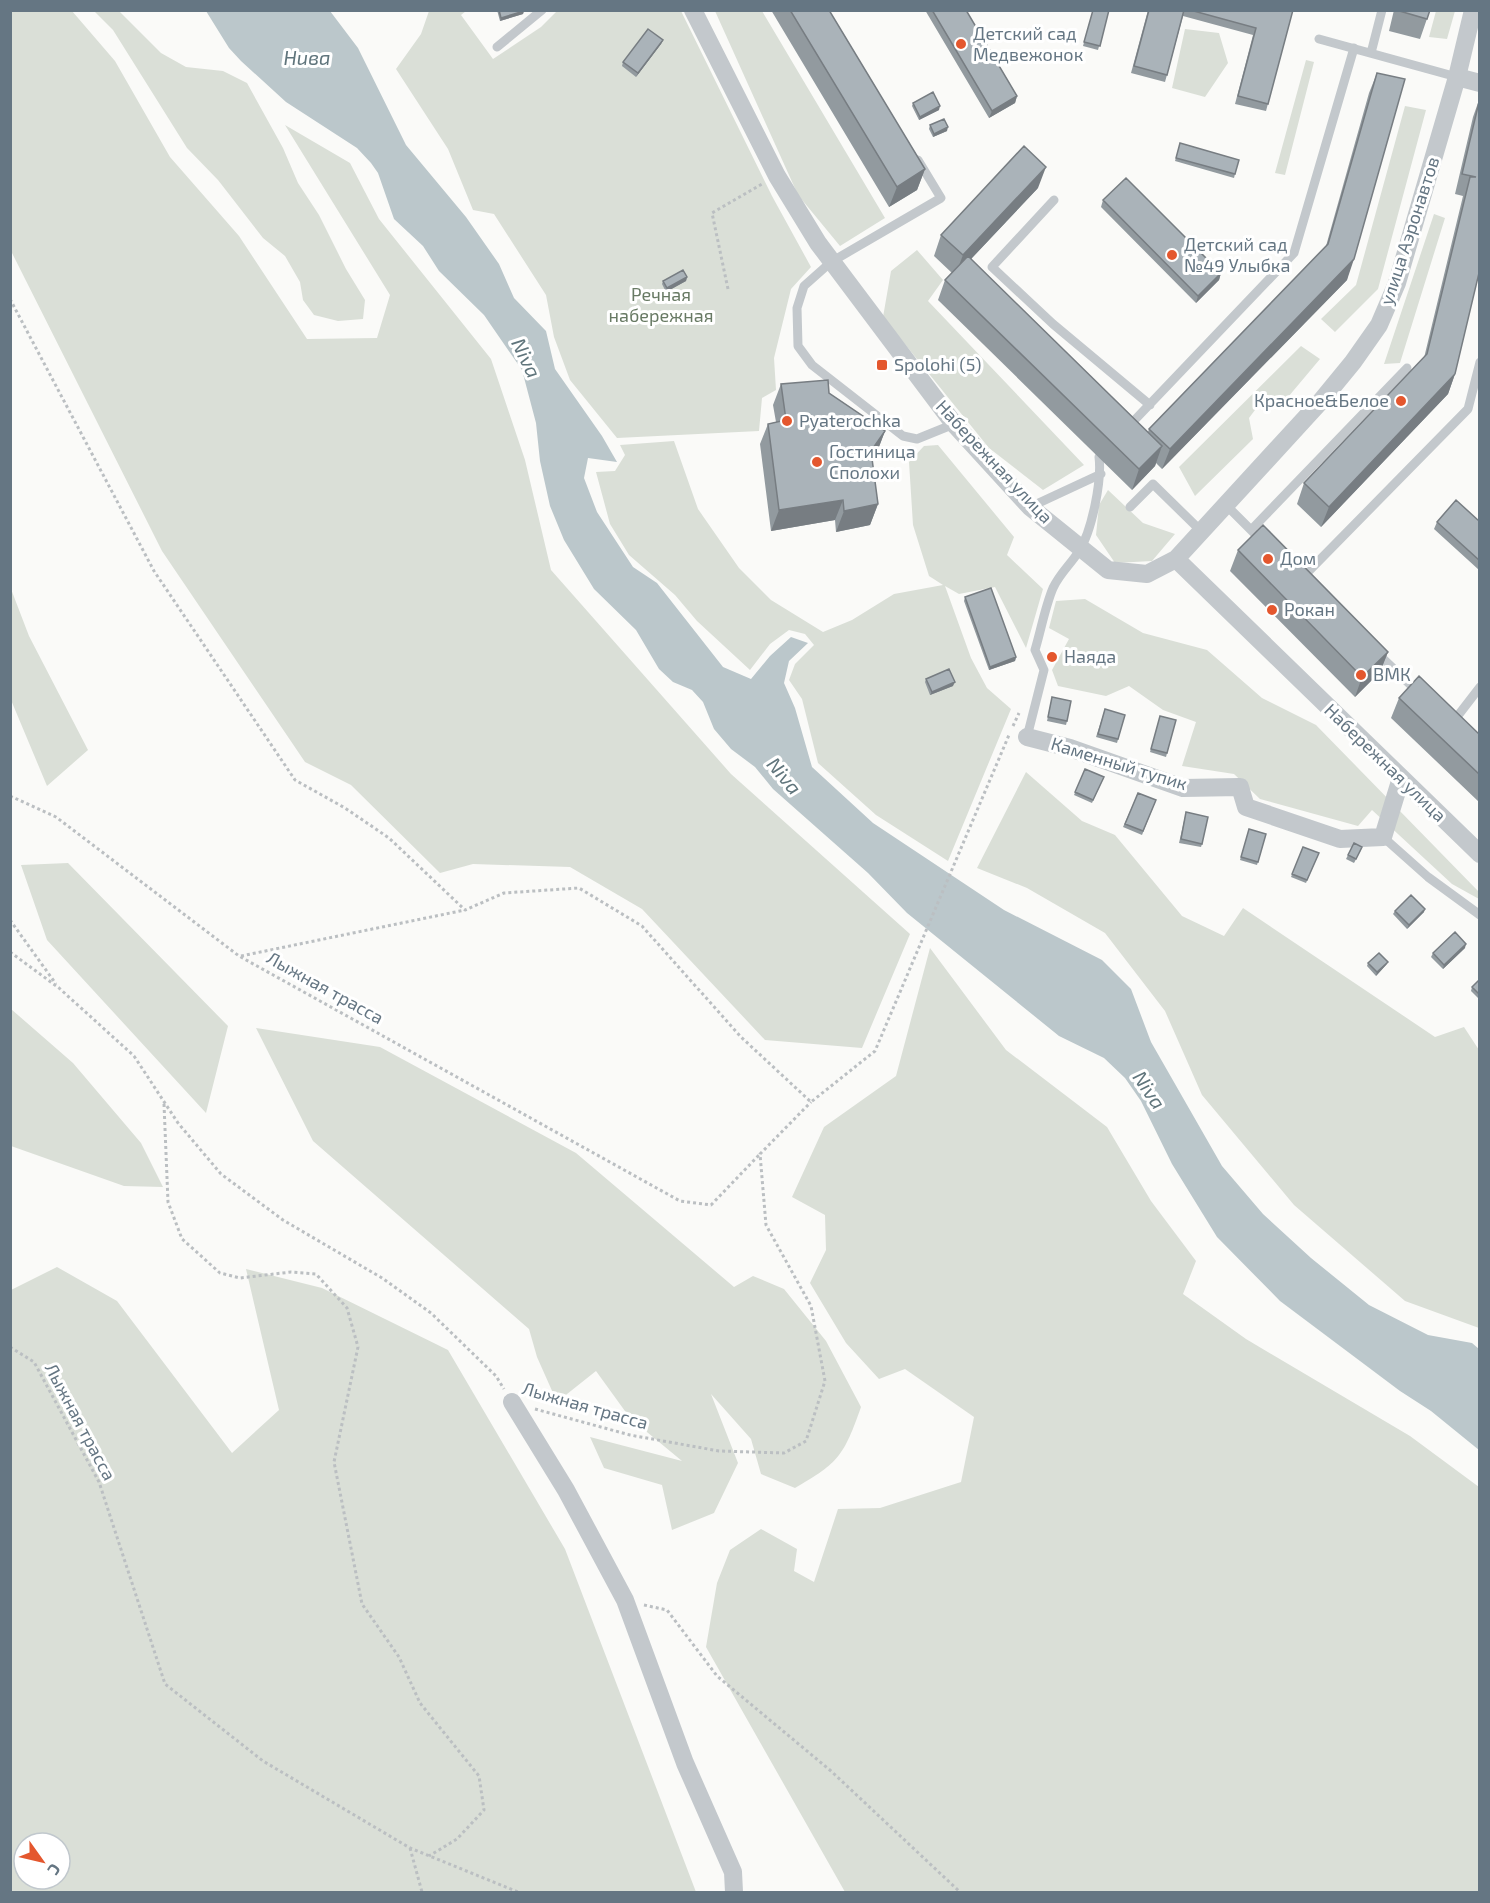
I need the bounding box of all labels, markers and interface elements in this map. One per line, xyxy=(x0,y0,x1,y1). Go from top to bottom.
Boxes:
place label: Детский сад Медвежонок xyxy=(973,22,1084,65)
marker: Детский сад Медвежонок xyxy=(954,37,968,51)
water label: Нива xyxy=(283,45,331,69)
street label: улица Аэронавтов xyxy=(1375,154,1443,308)
place label: Детский сад №49 Улыбка xyxy=(1184,233,1290,276)
marker: Детский сад №49 Улыбка xyxy=(1165,248,1179,262)
park label: Речная набережная xyxy=(609,283,713,326)
water label: Niva xyxy=(507,334,547,381)
place label: Spolohi (5) xyxy=(894,353,981,375)
marker: Spolohi (5) xyxy=(875,358,889,372)
place label: Красное&Белое xyxy=(1254,389,1389,411)
marker: Красное&Белое xyxy=(1394,394,1408,408)
street label: Набережная улица xyxy=(932,395,1058,528)
place label: Pyaterochka xyxy=(799,409,901,431)
marker: Pyaterochka xyxy=(780,414,794,428)
place label: Гостиница Сполохи xyxy=(829,440,916,483)
marker: Гостиница Сполохи xyxy=(810,455,824,469)
place label: Дом xyxy=(1280,547,1316,569)
marker: Дом xyxy=(1261,552,1275,566)
place label: Рокан xyxy=(1284,598,1335,620)
marker: Рокан xyxy=(1265,603,1279,617)
place label: Наяда xyxy=(1064,645,1116,667)
marker: Наяда xyxy=(1045,650,1059,664)
place label: ВМК xyxy=(1373,663,1411,685)
marker: ВМК xyxy=(1354,668,1368,682)
street label: Набережная улица xyxy=(1320,699,1451,826)
street label: Каменный тупик xyxy=(1048,732,1190,794)
water label: Niva xyxy=(762,752,807,799)
street label: Лыжная трасса xyxy=(263,946,388,1028)
water label: Niva xyxy=(1128,1066,1171,1113)
street label: Лыжная трасса xyxy=(41,1359,121,1484)
street label: Лыжная трасса xyxy=(520,1377,651,1434)
north arrow xyxy=(12,1831,72,1891)
text: С xyxy=(44,1860,65,1879)

